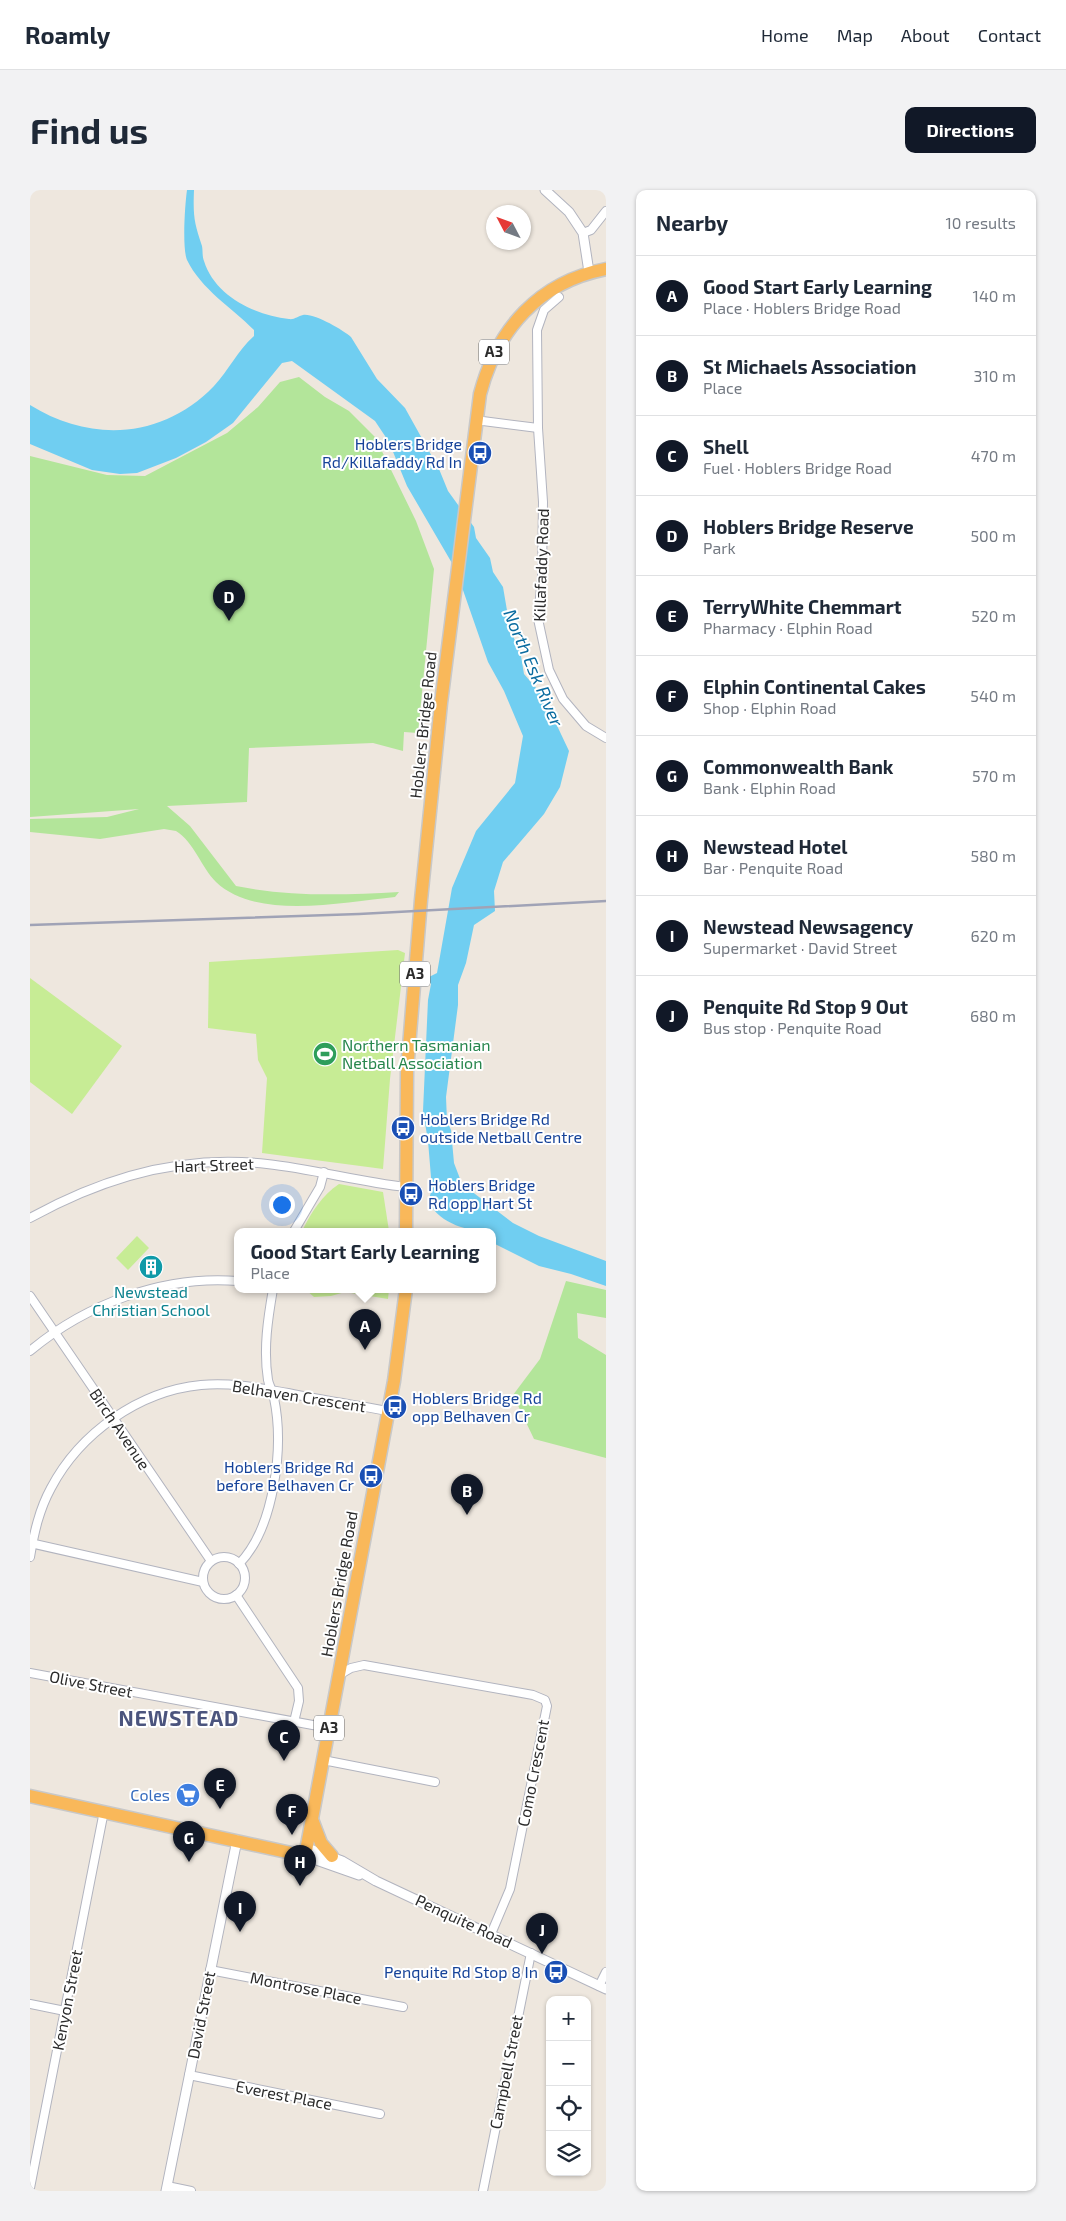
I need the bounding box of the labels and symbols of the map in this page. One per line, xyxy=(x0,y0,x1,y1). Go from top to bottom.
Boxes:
north arrow xyxy=(486,205,531,250)
road number: A3 xyxy=(479,340,509,364)
place label: Hoblers Bridge Rd/Killafaddy Rd In xyxy=(322,434,462,471)
bus stop icon: Hoblers Bridge Rd/Killafaddy Rd In xyxy=(467,440,493,466)
street label: Killafaddy Road xyxy=(529,508,552,622)
pin: D xyxy=(213,580,245,621)
water label: North Esk River xyxy=(499,605,569,731)
street label: Hoblers Bridge Road xyxy=(405,651,440,799)
road number: A3 xyxy=(400,962,430,986)
place label: Northern Tasmanian Netball Association xyxy=(342,1035,491,1072)
sports icon: Northern Tasmanian Netball Association xyxy=(312,1041,338,1067)
place label: Hoblers Bridge Rd outside Netball Centre xyxy=(420,1109,582,1146)
bus stop icon: Hoblers Bridge Rd outside Netball Centre xyxy=(390,1115,416,1141)
street label: Hart Street xyxy=(174,1154,254,1175)
place label: Hoblers Bridge Rd opp Hart St xyxy=(428,1175,535,1212)
bus stop icon: Hoblers Bridge Rd opp Hart St xyxy=(398,1181,424,1207)
your location xyxy=(269,1192,295,1218)
building icon: Newstead Christian School xyxy=(138,1254,164,1280)
place label: Newstead Christian School xyxy=(92,1282,210,1319)
pin: A xyxy=(349,1309,381,1350)
street label: Belhaven Crescent xyxy=(231,1376,367,1415)
street label: Birch Avenue xyxy=(86,1384,155,1473)
place label: Hoblers Bridge Rd opp Belhaven Cr xyxy=(412,1388,542,1425)
bus stop icon: Hoblers Bridge Rd opp Belhaven Cr xyxy=(382,1394,408,1420)
place label: Hoblers Bridge Rd before Belhaven Cr xyxy=(216,1457,355,1494)
bus stop icon: Hoblers Bridge Rd before Belhaven Cr xyxy=(358,1463,384,1489)
pin: B xyxy=(451,1474,483,1515)
street label: Hoblers Bridge Road xyxy=(316,1510,361,1658)
street label: Olive Street xyxy=(48,1666,134,1701)
district label: NEWSTEAD xyxy=(119,1705,239,1730)
road number: A3 xyxy=(314,1716,344,1740)
street label: Como Crescent xyxy=(513,1718,552,1828)
pin: C xyxy=(268,1720,300,1761)
pin: E xyxy=(204,1768,236,1809)
supermarket icon: Coles xyxy=(175,1782,201,1808)
place label: Coles xyxy=(130,1785,170,1804)
pin: F xyxy=(276,1794,308,1835)
pin: G xyxy=(173,1821,205,1862)
pin: H xyxy=(284,1845,316,1886)
street label: Penquite Road xyxy=(413,1890,516,1951)
pin: I xyxy=(224,1891,256,1932)
pin: J xyxy=(526,1913,558,1954)
street label: Kenyon Street xyxy=(47,1948,86,2052)
bus stop icon: Penquite Rd Stop 8 In xyxy=(543,1959,569,1985)
place label: Penquite Rd Stop 8 In xyxy=(384,1962,538,1981)
street label: Montrose Place xyxy=(249,1967,364,2008)
street label: David Street xyxy=(183,1969,218,2060)
street label: Campbell Street xyxy=(485,2013,526,2131)
street label: Everest Place xyxy=(234,2076,334,2113)

